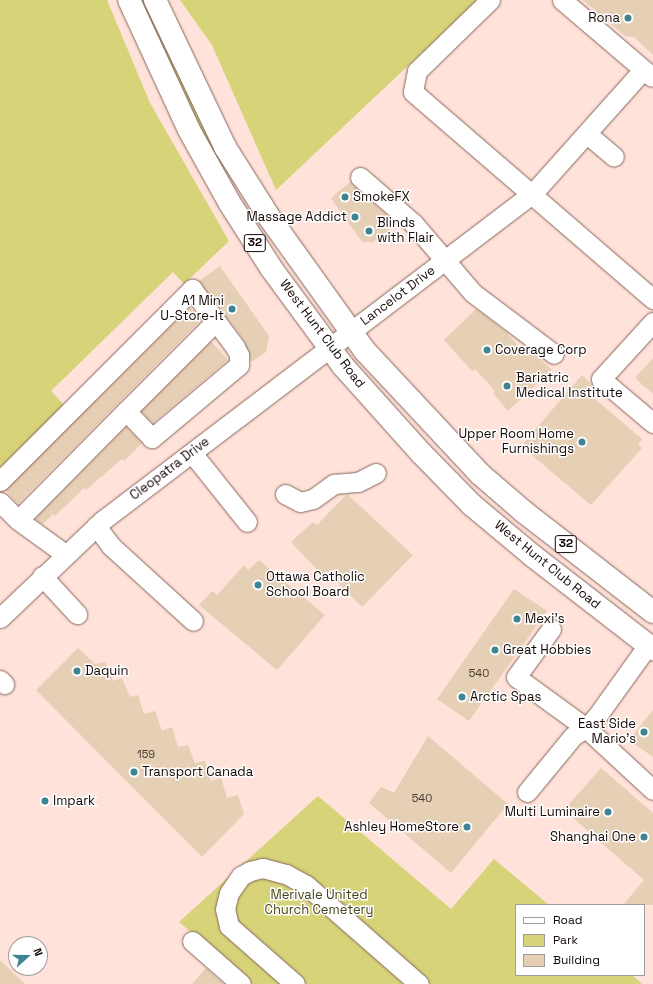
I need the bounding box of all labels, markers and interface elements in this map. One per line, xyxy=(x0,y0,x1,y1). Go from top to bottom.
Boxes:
place label: Rona xyxy=(588,10,620,26)
marker: Rona xyxy=(623,13,633,23)
place label: SmokeFX xyxy=(353,189,410,205)
marker: SmokeFX xyxy=(340,192,350,202)
place label: Massage Addict xyxy=(246,209,347,225)
marker: Massage Addict xyxy=(350,212,360,222)
place label: Blinds with Flair xyxy=(377,216,434,247)
marker: Blinds with Flair xyxy=(364,226,374,236)
road number: 32 xyxy=(243,233,267,253)
street label: Lancelot Drive xyxy=(358,263,438,329)
street label: West Hunt Club Road xyxy=(276,277,368,391)
place label: A1 Mini U-Store-It xyxy=(160,294,224,325)
marker: A1 Mini U-Store-It xyxy=(227,304,237,314)
place label: Coverage Corp xyxy=(495,342,587,358)
marker: Coverage Corp xyxy=(482,345,492,355)
place label: Bariatric Medical Institute xyxy=(516,371,623,402)
marker: Bariatric Medical Institute xyxy=(501,380,513,392)
place label: Upper Room Home Furnishings xyxy=(458,427,574,458)
street label: Cleopatra Drive xyxy=(127,434,213,504)
marker: Upper Room Home Furnishings xyxy=(577,437,587,447)
street label: West Hunt Club Road xyxy=(491,518,603,612)
road number: 32 xyxy=(554,534,578,554)
place label: Ottawa Catholic School Board xyxy=(266,570,365,601)
marker: Ottawa Catholic School Board xyxy=(253,580,263,590)
place label: Mexi's xyxy=(525,611,564,627)
marker: Mexi's xyxy=(512,614,522,624)
place label: Great Hobbies xyxy=(503,642,591,658)
marker: Great Hobbies xyxy=(490,645,500,655)
place label: Daquin xyxy=(85,663,128,679)
marker: Daquin xyxy=(72,666,82,676)
house number: 540 xyxy=(469,666,489,680)
place label: Arctic Spas xyxy=(470,689,541,705)
marker: Arctic Spas xyxy=(457,692,467,702)
place label: East Side Mario's xyxy=(578,717,636,748)
marker: East Side Mario's xyxy=(639,727,649,737)
house number: 159 xyxy=(137,747,155,761)
place label: Transport Canada xyxy=(142,764,253,780)
marker: Transport Canada xyxy=(129,767,139,777)
house number: 540 xyxy=(412,791,432,805)
place label: Impark xyxy=(53,793,95,809)
marker: Impark xyxy=(40,796,50,806)
place label: Multi Luminaire xyxy=(505,804,600,820)
marker: Multi Luminaire xyxy=(603,807,613,817)
place label: Ashley HomeStore xyxy=(344,819,459,835)
marker: Ashley HomeStore xyxy=(462,822,472,832)
place label: Shanghai One xyxy=(550,829,636,845)
marker: Shanghai One xyxy=(639,832,649,842)
park label: Merivale United Church Cemetery xyxy=(265,888,373,919)
legend xyxy=(515,904,645,976)
text: Road xyxy=(553,912,582,928)
text: Park xyxy=(553,932,578,948)
north arrow xyxy=(8,936,48,976)
text: N xyxy=(30,946,46,958)
text: Building xyxy=(553,952,600,968)

